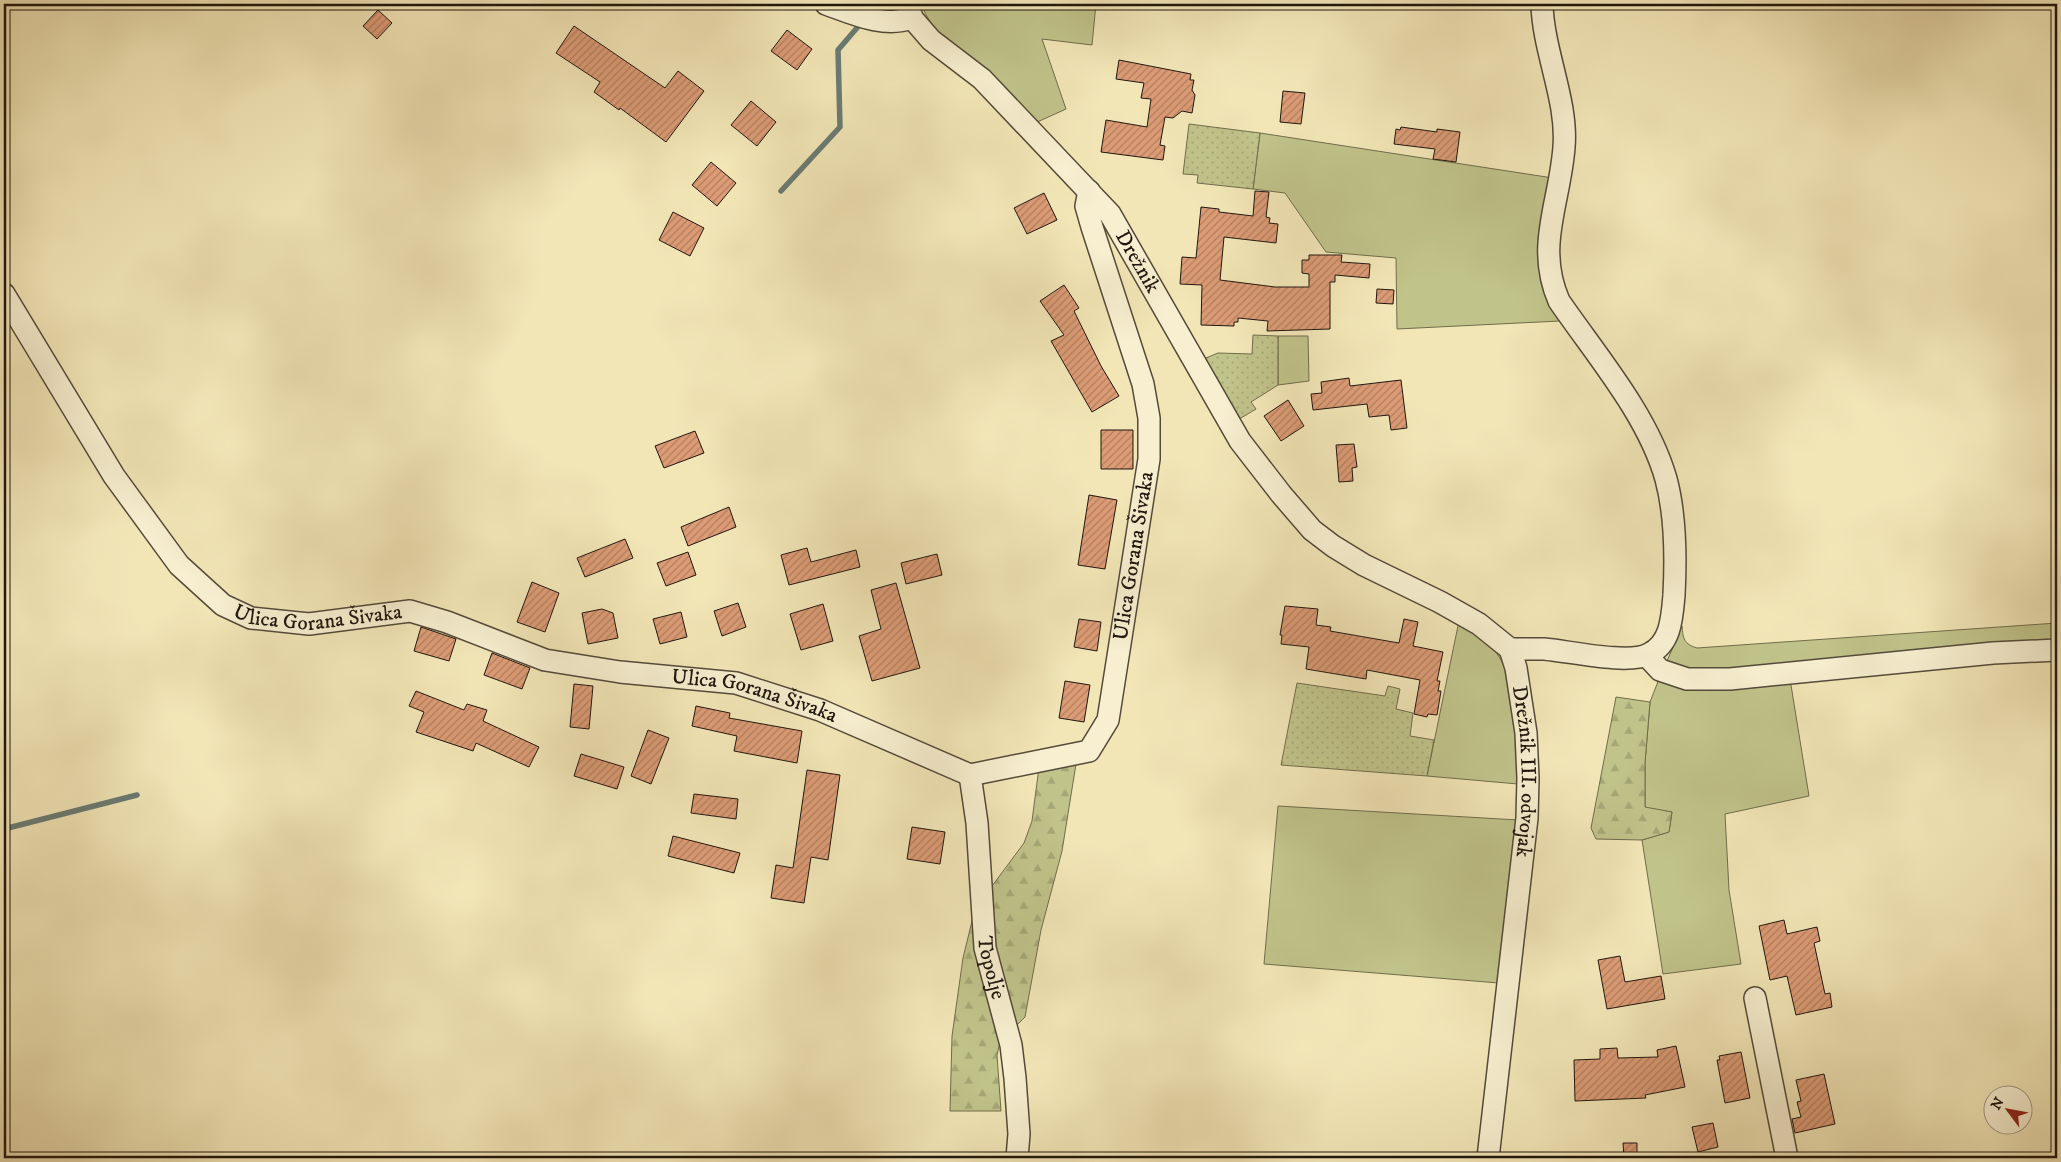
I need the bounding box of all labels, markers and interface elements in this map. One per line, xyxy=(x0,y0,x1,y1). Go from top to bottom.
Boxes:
street label: Drežnik xyxy=(1109,226,1166,298)
street label: Ulica Gorana Šivaka xyxy=(1108,470,1160,642)
street label: Ulica Gorana Šivaka xyxy=(229,598,404,637)
street label: Ulica Gorana Šivaka xyxy=(670,664,841,729)
street label: Drežnik III. odvojak xyxy=(1506,684,1541,859)
street label: Topolje xyxy=(971,935,1011,1002)
north arrow xyxy=(1984,1084,2034,1134)
text: N xyxy=(1987,1094,2009,1113)

